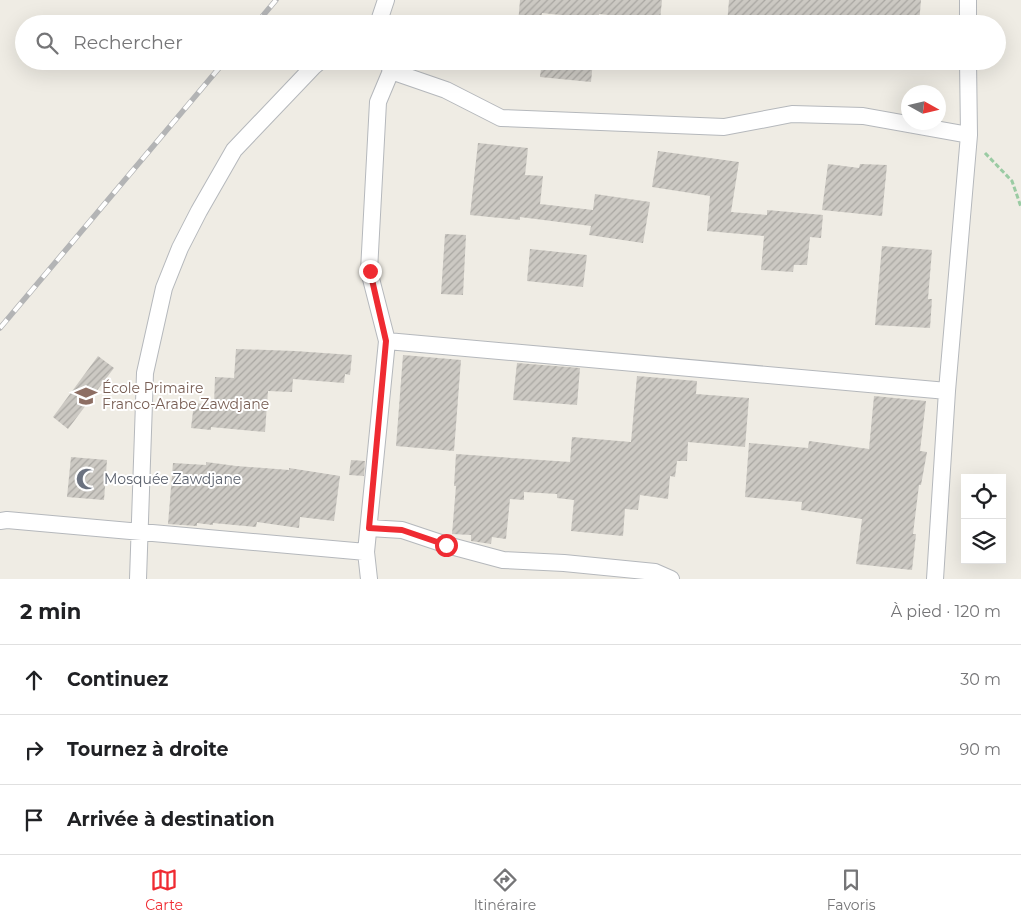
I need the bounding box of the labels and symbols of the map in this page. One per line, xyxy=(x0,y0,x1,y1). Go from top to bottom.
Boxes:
north arrow xyxy=(901,85,946,130)
route end xyxy=(359,260,382,283)
place label: École Primaire Franco-Arabe Zawdjane xyxy=(102,379,269,413)
school or university icon: École Primaire Franco-Arabe Zawdjane xyxy=(73,383,99,409)
mosque icon: Mosquée Zawdjane xyxy=(74,466,100,492)
place label: Mosquée Zawdjane xyxy=(104,470,241,488)
route start xyxy=(435,534,458,557)

